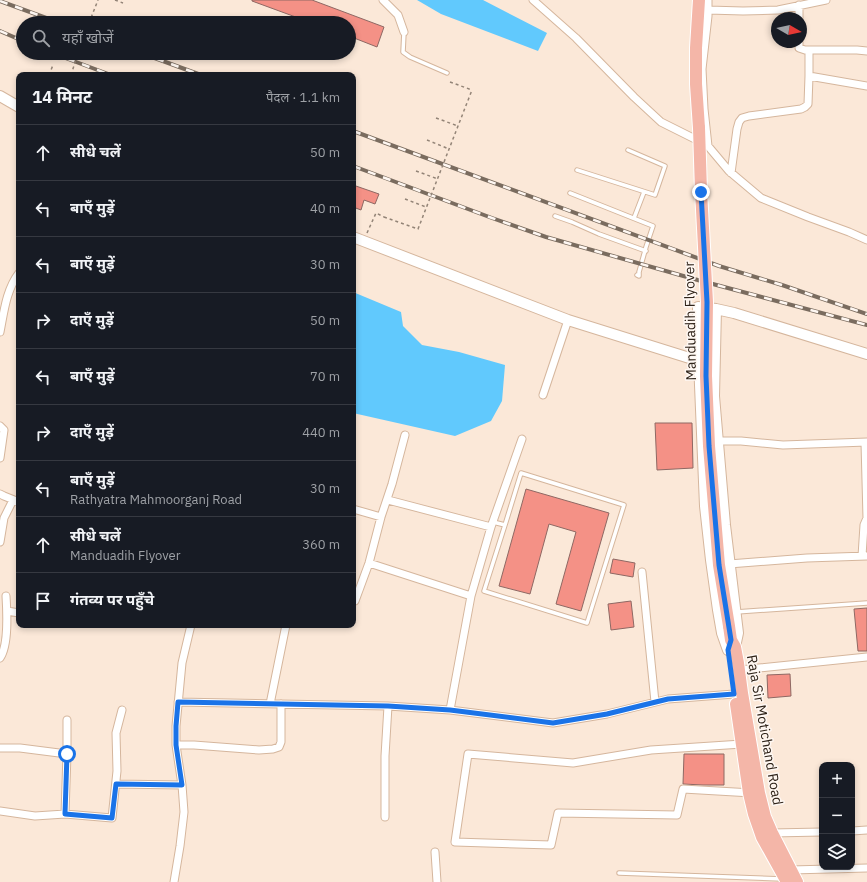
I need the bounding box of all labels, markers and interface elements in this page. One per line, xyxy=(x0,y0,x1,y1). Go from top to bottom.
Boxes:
north arrow xyxy=(771,12,807,48)
search box xyxy=(16,16,356,60)
icon: search xyxy=(30,27,52,49)
text: यहाँ खोजें xyxy=(62,28,113,47)
text: 14 मिनट xyxy=(32,86,92,108)
text: पैदल · 1.1 km xyxy=(266,89,340,106)
icon: ahead xyxy=(32,142,54,164)
text: सीधे चलें xyxy=(70,142,121,161)
text: 50 m xyxy=(310,144,340,161)
route end xyxy=(692,183,710,201)
icon: left xyxy=(32,198,54,220)
text: बाएँ मुड़ें xyxy=(70,198,115,217)
text: 40 m xyxy=(310,200,340,217)
icon: left xyxy=(32,254,54,276)
text: बाएँ मुड़ें xyxy=(70,254,115,273)
text: 30 m xyxy=(310,256,340,273)
street label: Manduadih Flyover xyxy=(680,261,700,381)
icon: right xyxy=(32,310,54,332)
text: दाएँ मुड़ें xyxy=(70,310,114,329)
text: 50 m xyxy=(310,312,340,329)
icon: left xyxy=(32,366,54,388)
text: बाएँ मुड़ें xyxy=(70,366,115,385)
text: 70 m xyxy=(310,368,340,385)
icon: right xyxy=(32,422,54,444)
text: दाएँ मुड़ें xyxy=(70,422,114,441)
text: 440 m xyxy=(302,424,340,441)
text: बाएँ मुड़ें xyxy=(70,470,115,489)
icon: left xyxy=(32,478,54,500)
text: 30 m xyxy=(310,480,340,497)
text: Rathyatra Mahmoorganj Road xyxy=(70,491,242,508)
text: सीधे चलें xyxy=(70,526,121,545)
icon: ahead xyxy=(32,534,54,556)
text: 360 m xyxy=(302,536,340,553)
text: Manduadih Flyover xyxy=(70,547,180,564)
icon: arrive xyxy=(32,590,54,612)
text: गंतव्य पर पहुँचे xyxy=(70,590,154,609)
street label: Raja Sir Motichand Road xyxy=(743,653,787,807)
route start xyxy=(58,745,76,763)
map controls xyxy=(819,762,855,870)
button: + xyxy=(819,762,855,798)
button: − xyxy=(819,798,855,834)
button: layers xyxy=(819,834,855,870)

